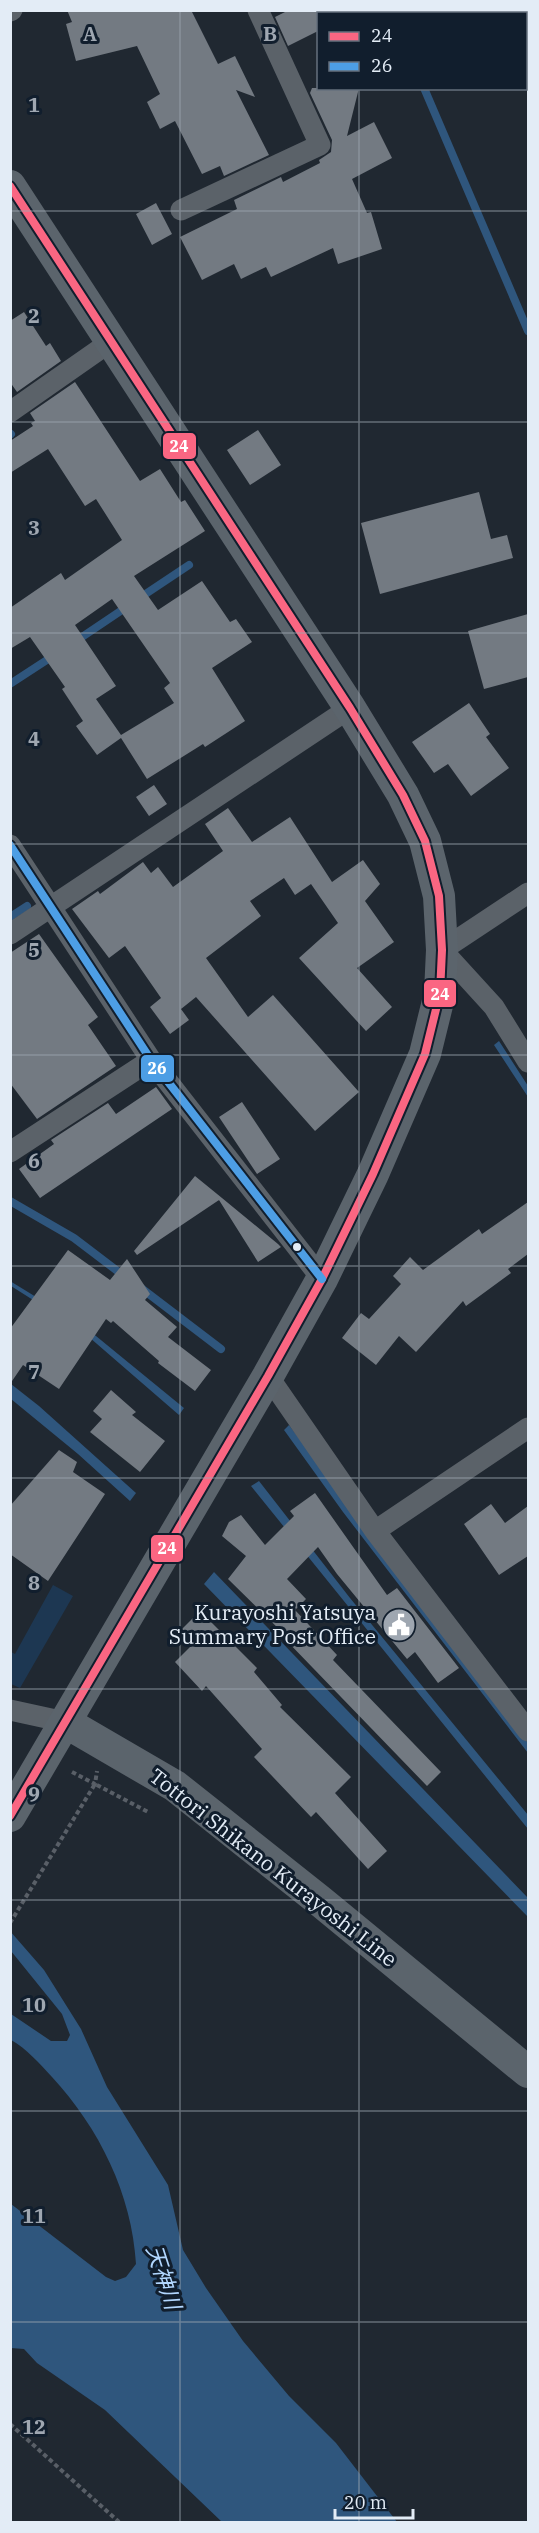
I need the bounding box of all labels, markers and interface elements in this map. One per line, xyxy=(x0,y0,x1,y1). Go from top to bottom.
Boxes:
legend xyxy=(317,12,527,90)
text: A xyxy=(83,20,97,47)
text: B xyxy=(263,20,277,47)
text: 24 xyxy=(371,24,393,47)
text: 26 xyxy=(371,54,393,77)
text: 1 xyxy=(28,91,40,118)
text: 2 xyxy=(28,302,40,329)
line badge: 24 xyxy=(162,432,197,460)
text: 24 xyxy=(169,436,189,456)
text: 3 xyxy=(28,514,40,541)
text: 4 xyxy=(28,725,40,752)
text: 5 xyxy=(28,936,40,963)
line badge: 24 xyxy=(423,979,457,1008)
text: 24 xyxy=(430,984,450,1004)
line badge: 26 xyxy=(140,1054,175,1083)
text: 26 xyxy=(147,1058,167,1078)
text: 6 xyxy=(28,1147,40,1174)
unlabelled marker xyxy=(291,1241,303,1253)
text: 7 xyxy=(28,1358,40,1385)
line badge: 24 xyxy=(150,1534,184,1563)
text: 24 xyxy=(157,1538,177,1558)
text: 8 xyxy=(28,1569,40,1596)
place label: Kurayoshi Yatsuya Summary Post Office xyxy=(169,1598,376,1650)
public building icon: Kurayoshi Yatsuya Summary Post Office xyxy=(381,1607,417,1643)
street label: Tottori Shikano Kurayoshi Line xyxy=(144,1762,403,1973)
text: 9 xyxy=(28,1780,40,1807)
text: 10 xyxy=(22,1991,46,2018)
text: 11 xyxy=(22,2202,46,2229)
water label: 天神川 xyxy=(140,2241,189,2315)
text: 12 xyxy=(22,2413,46,2440)
scale bar xyxy=(335,2482,413,2520)
text: 20 m xyxy=(344,2491,387,2514)

